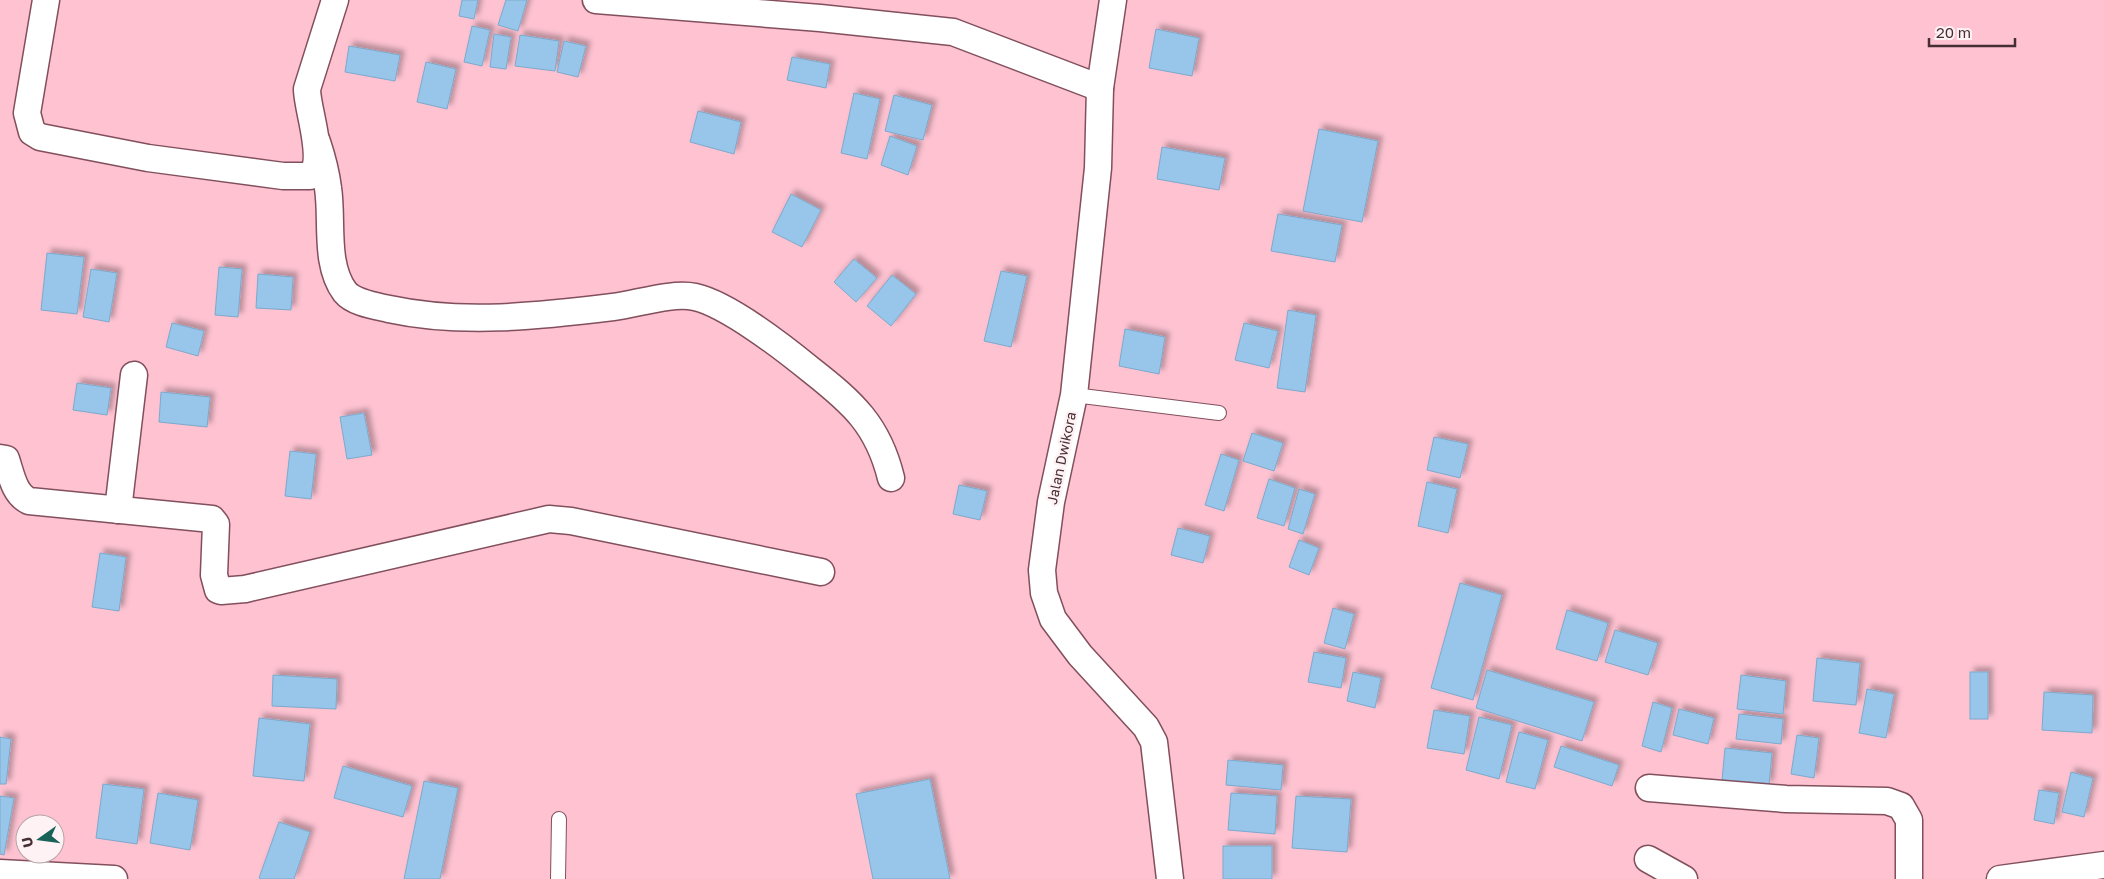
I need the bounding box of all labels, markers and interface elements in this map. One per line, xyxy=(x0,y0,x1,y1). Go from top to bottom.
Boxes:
scale bar xyxy=(1929,15,2015,47)
text: 20 m xyxy=(1936,23,1971,41)
street label: Jalan Dwikora xyxy=(1043,410,1079,506)
north arrow xyxy=(15,814,65,864)
text: U xyxy=(17,835,36,849)

